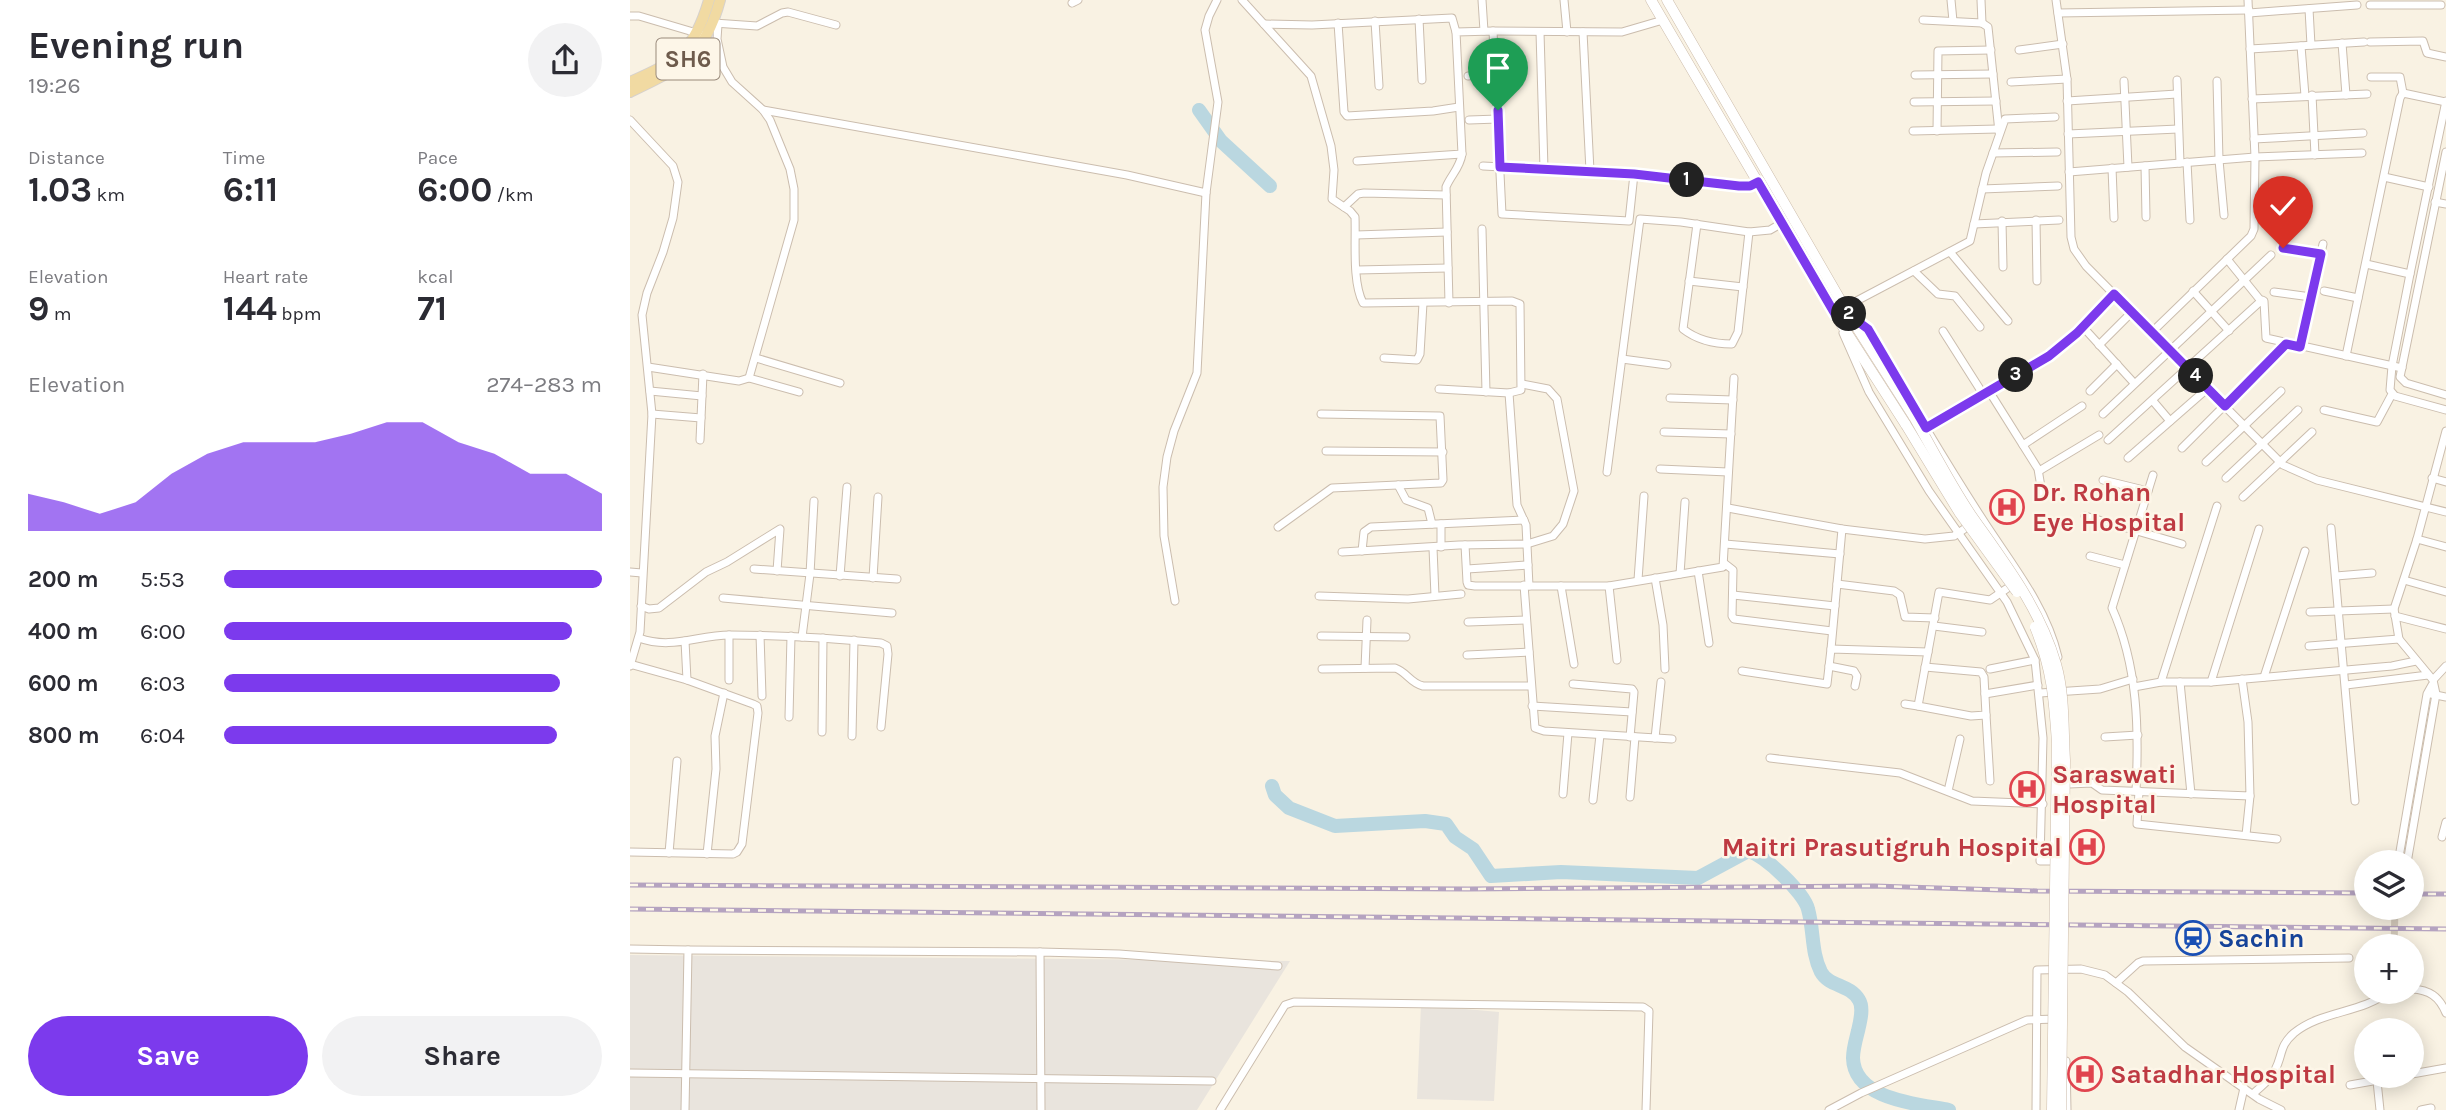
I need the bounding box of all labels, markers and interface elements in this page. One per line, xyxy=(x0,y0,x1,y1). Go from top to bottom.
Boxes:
text: Evening run xyxy=(28,23,244,68)
button: share xyxy=(528,23,602,97)
road number: SH6 xyxy=(657,38,720,80)
pin xyxy=(1468,38,1528,110)
icon: arrive xyxy=(1479,49,1517,87)
text: 19:26 xyxy=(28,72,81,99)
text: Distance xyxy=(28,147,105,169)
text: Time xyxy=(223,147,265,169)
text: Pace xyxy=(417,147,458,169)
pin: 1 xyxy=(1670,162,1704,198)
text: 1 xyxy=(1683,168,1690,190)
text: 1.03 xyxy=(28,169,92,210)
text: 6:11 xyxy=(223,169,278,210)
text: 6:00 xyxy=(417,169,492,210)
pin xyxy=(2253,176,2313,248)
text: km xyxy=(92,184,125,206)
text: /km xyxy=(492,184,533,206)
icon: check xyxy=(2264,187,2302,225)
text: Elevation xyxy=(28,266,108,288)
text: Heart rate xyxy=(223,266,308,288)
text: kcal xyxy=(417,266,454,288)
text: 9 xyxy=(28,288,49,329)
text: 144 xyxy=(223,288,277,329)
text: 71 xyxy=(417,288,447,329)
pin: 2 xyxy=(1832,296,1866,332)
text: 2 xyxy=(1843,302,1854,324)
text: m xyxy=(49,303,72,325)
text: bpm xyxy=(277,303,321,325)
pin: 3 xyxy=(1998,358,2034,392)
pin: 4 xyxy=(2178,358,2214,394)
text: 3 xyxy=(2010,363,2021,385)
text: 4 xyxy=(2190,364,2201,386)
text: Elevation xyxy=(28,371,125,398)
text: 274–283 m xyxy=(486,371,602,398)
place label: Dr. Rohan Eye Hospital xyxy=(2032,477,2185,538)
hospital icon: Dr. Rohan Eye Hospital xyxy=(1988,488,2026,526)
text: 200 m xyxy=(28,566,99,593)
text: 5:53 xyxy=(140,566,185,593)
text: 400 m xyxy=(28,618,98,645)
text: 6:00 xyxy=(140,618,186,645)
text: 600 m xyxy=(28,670,99,697)
text: 6:03 xyxy=(140,670,186,697)
text: 800 m xyxy=(28,722,100,749)
text: 6:04 xyxy=(140,722,185,749)
place label: Saraswati Hospital xyxy=(2052,759,2177,820)
hospital icon: Saraswati Hospital xyxy=(2008,770,2046,808)
hospital icon: Maitri Prasutigruh Hospital xyxy=(2068,828,2106,866)
place label: Maitri Prasutigruh Hospital xyxy=(1722,832,2062,863)
map controls xyxy=(2354,850,2424,1088)
button: layers xyxy=(2354,850,2424,920)
station icon: Sachin xyxy=(2174,919,2212,957)
place label: Sachin xyxy=(2218,923,2304,954)
button: + xyxy=(2354,934,2424,1004)
button: Save xyxy=(28,1016,308,1096)
button: Share xyxy=(322,1016,602,1096)
button: − xyxy=(2354,1018,2424,1088)
hospital icon: Satadhar Hospital xyxy=(2066,1055,2104,1093)
place label: Satadhar Hospital xyxy=(2110,1059,2336,1090)

